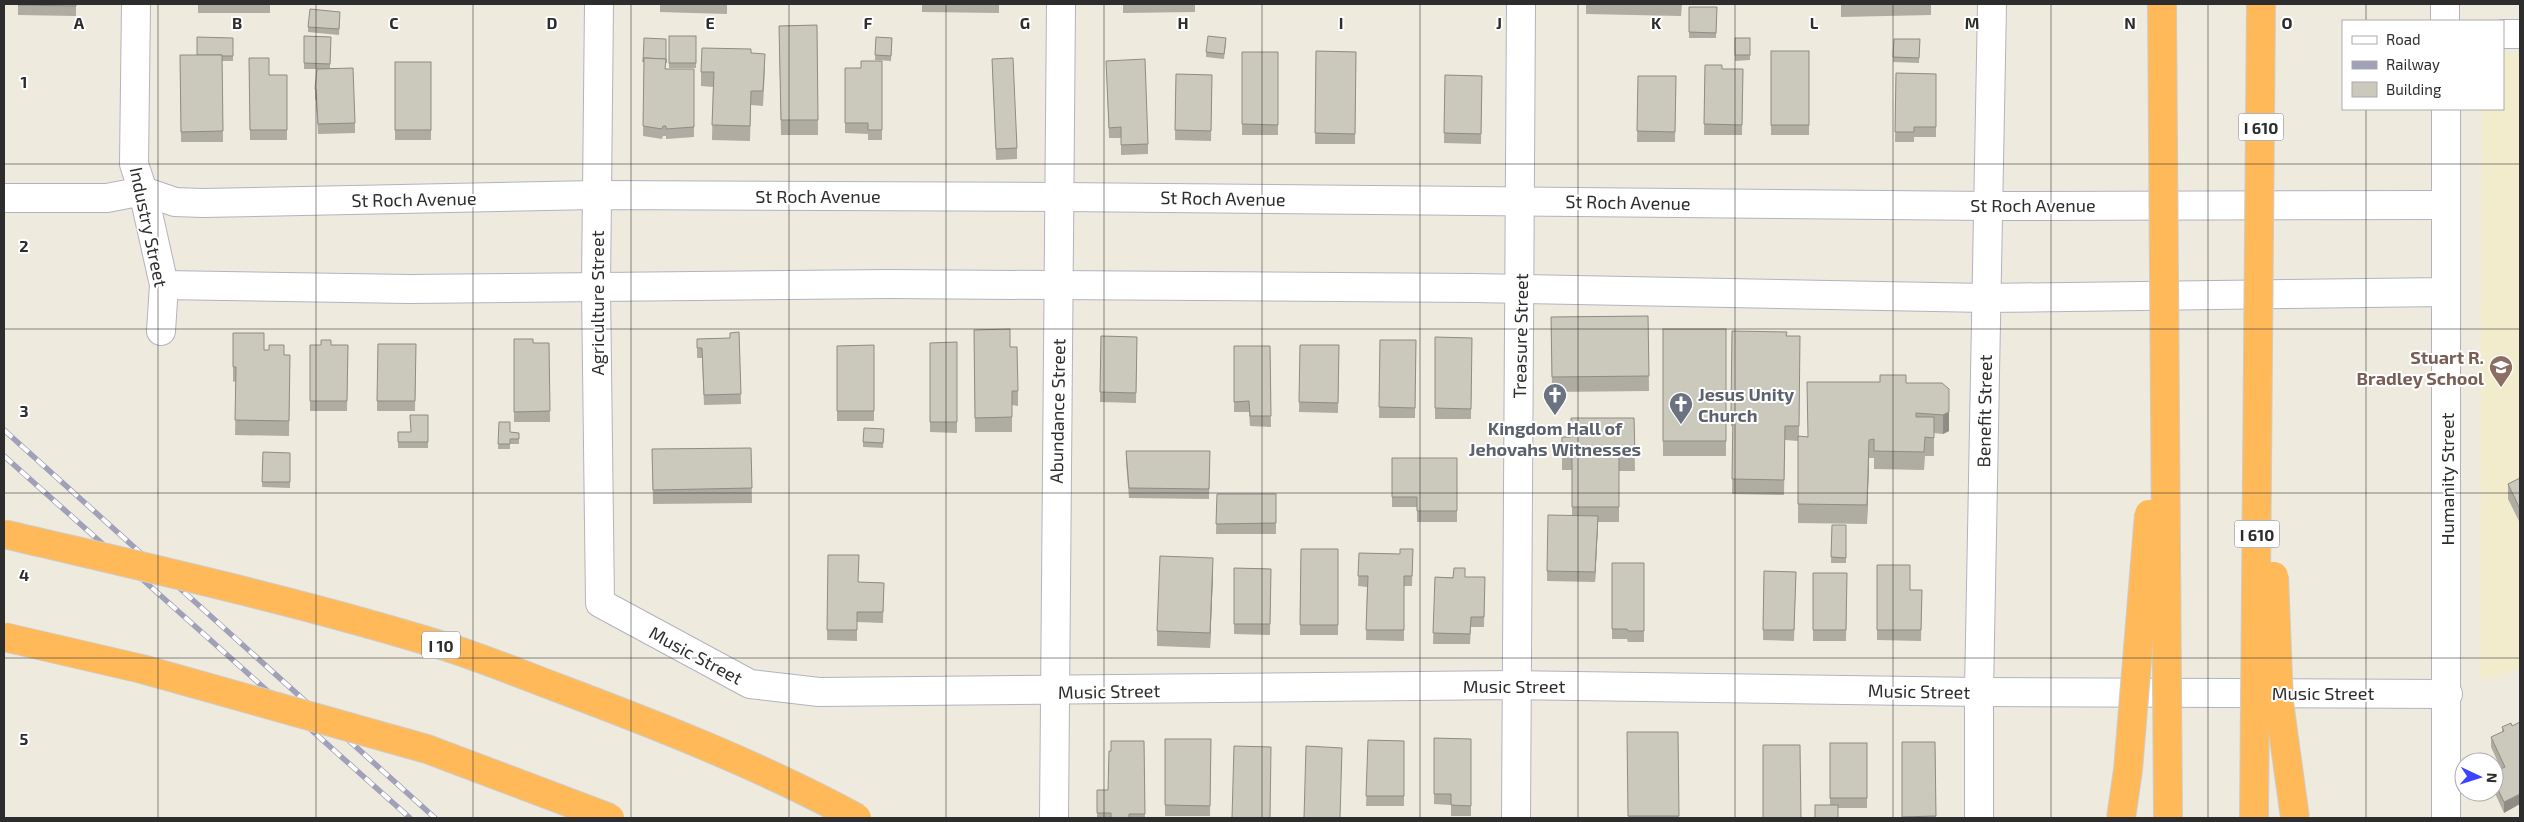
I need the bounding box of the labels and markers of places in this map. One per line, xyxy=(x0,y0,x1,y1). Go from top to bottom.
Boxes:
place label: Stuart R. Bradley School xyxy=(2357,346,2484,389)
school or university icon: Stuart R. Bradley School xyxy=(2488,354,2514,388)
church icon: Kingdom Hall of Jehovahs Witnesses xyxy=(1542,382,1568,416)
place label: Jesus Unity Church xyxy=(1698,383,1795,426)
church icon: Jesus Unity Church xyxy=(1668,391,1694,425)
place label: Kingdom Hall of Jehovahs Witnesses xyxy=(1469,417,1641,460)

